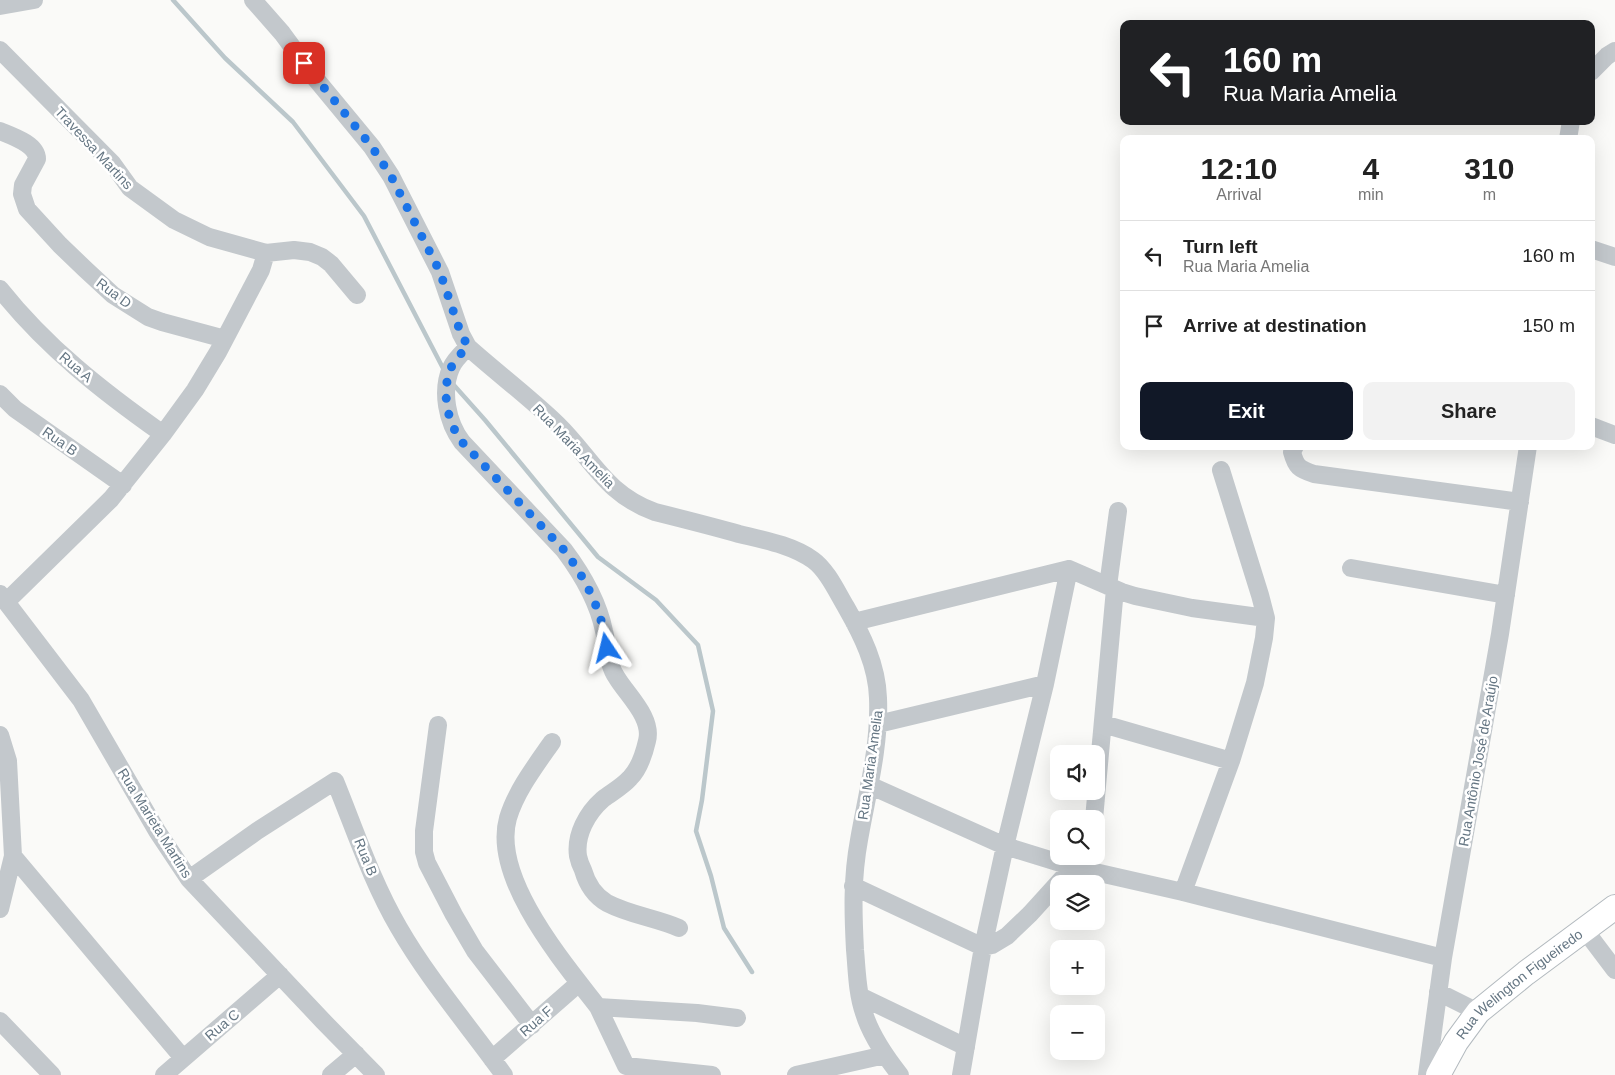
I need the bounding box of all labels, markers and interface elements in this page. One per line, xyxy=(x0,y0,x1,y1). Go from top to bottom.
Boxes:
icon: left xyxy=(1140,40,1205,105)
text: 160 m xyxy=(1223,40,1322,79)
pin xyxy=(283,42,325,84)
icon: arrive xyxy=(290,49,318,77)
text: Rua Maria Amelia xyxy=(1223,81,1397,106)
street label: Travessa Martins xyxy=(52,103,136,193)
text: 12:10 xyxy=(1201,152,1277,185)
text: 4 xyxy=(1362,152,1379,185)
text: 310 xyxy=(1464,152,1514,185)
text: Arrival xyxy=(1216,186,1262,203)
text: min xyxy=(1358,186,1384,203)
text: m xyxy=(1483,186,1496,203)
text: Turn left xyxy=(1183,236,1258,257)
icon: left xyxy=(1140,242,1168,270)
text: 160 m xyxy=(1522,245,1575,266)
text: Rua Maria Amelia xyxy=(1183,258,1309,275)
street label: Rua D xyxy=(93,275,135,311)
icon: arrive xyxy=(1140,312,1168,340)
text: Arrive at destination xyxy=(1183,315,1367,336)
text: 150 m xyxy=(1522,315,1575,336)
street label: Rua A xyxy=(56,349,96,386)
button: Exit xyxy=(1140,382,1353,440)
button: Share xyxy=(1363,382,1575,440)
street label: Rua Maria Amelia xyxy=(530,401,618,491)
street label: Rua B xyxy=(39,423,81,459)
position arrow xyxy=(580,621,632,673)
street label: Rua Antônio José de Araújo xyxy=(1455,674,1501,847)
street label: Rua Maria Amelia xyxy=(854,709,886,821)
map controls xyxy=(1050,745,1105,1060)
button: sound xyxy=(1050,745,1105,800)
street label: Rua Marieta Martins xyxy=(115,765,195,881)
button: search xyxy=(1050,810,1105,865)
street label: Rua B xyxy=(351,836,381,878)
button: layers xyxy=(1050,875,1105,930)
street label: Rua Welington Figueiredo xyxy=(1453,926,1586,1042)
button: + xyxy=(1050,940,1105,995)
street label: Rua F xyxy=(516,1002,556,1040)
button: − xyxy=(1050,1005,1105,1060)
street label: Rua C xyxy=(202,1006,242,1044)

